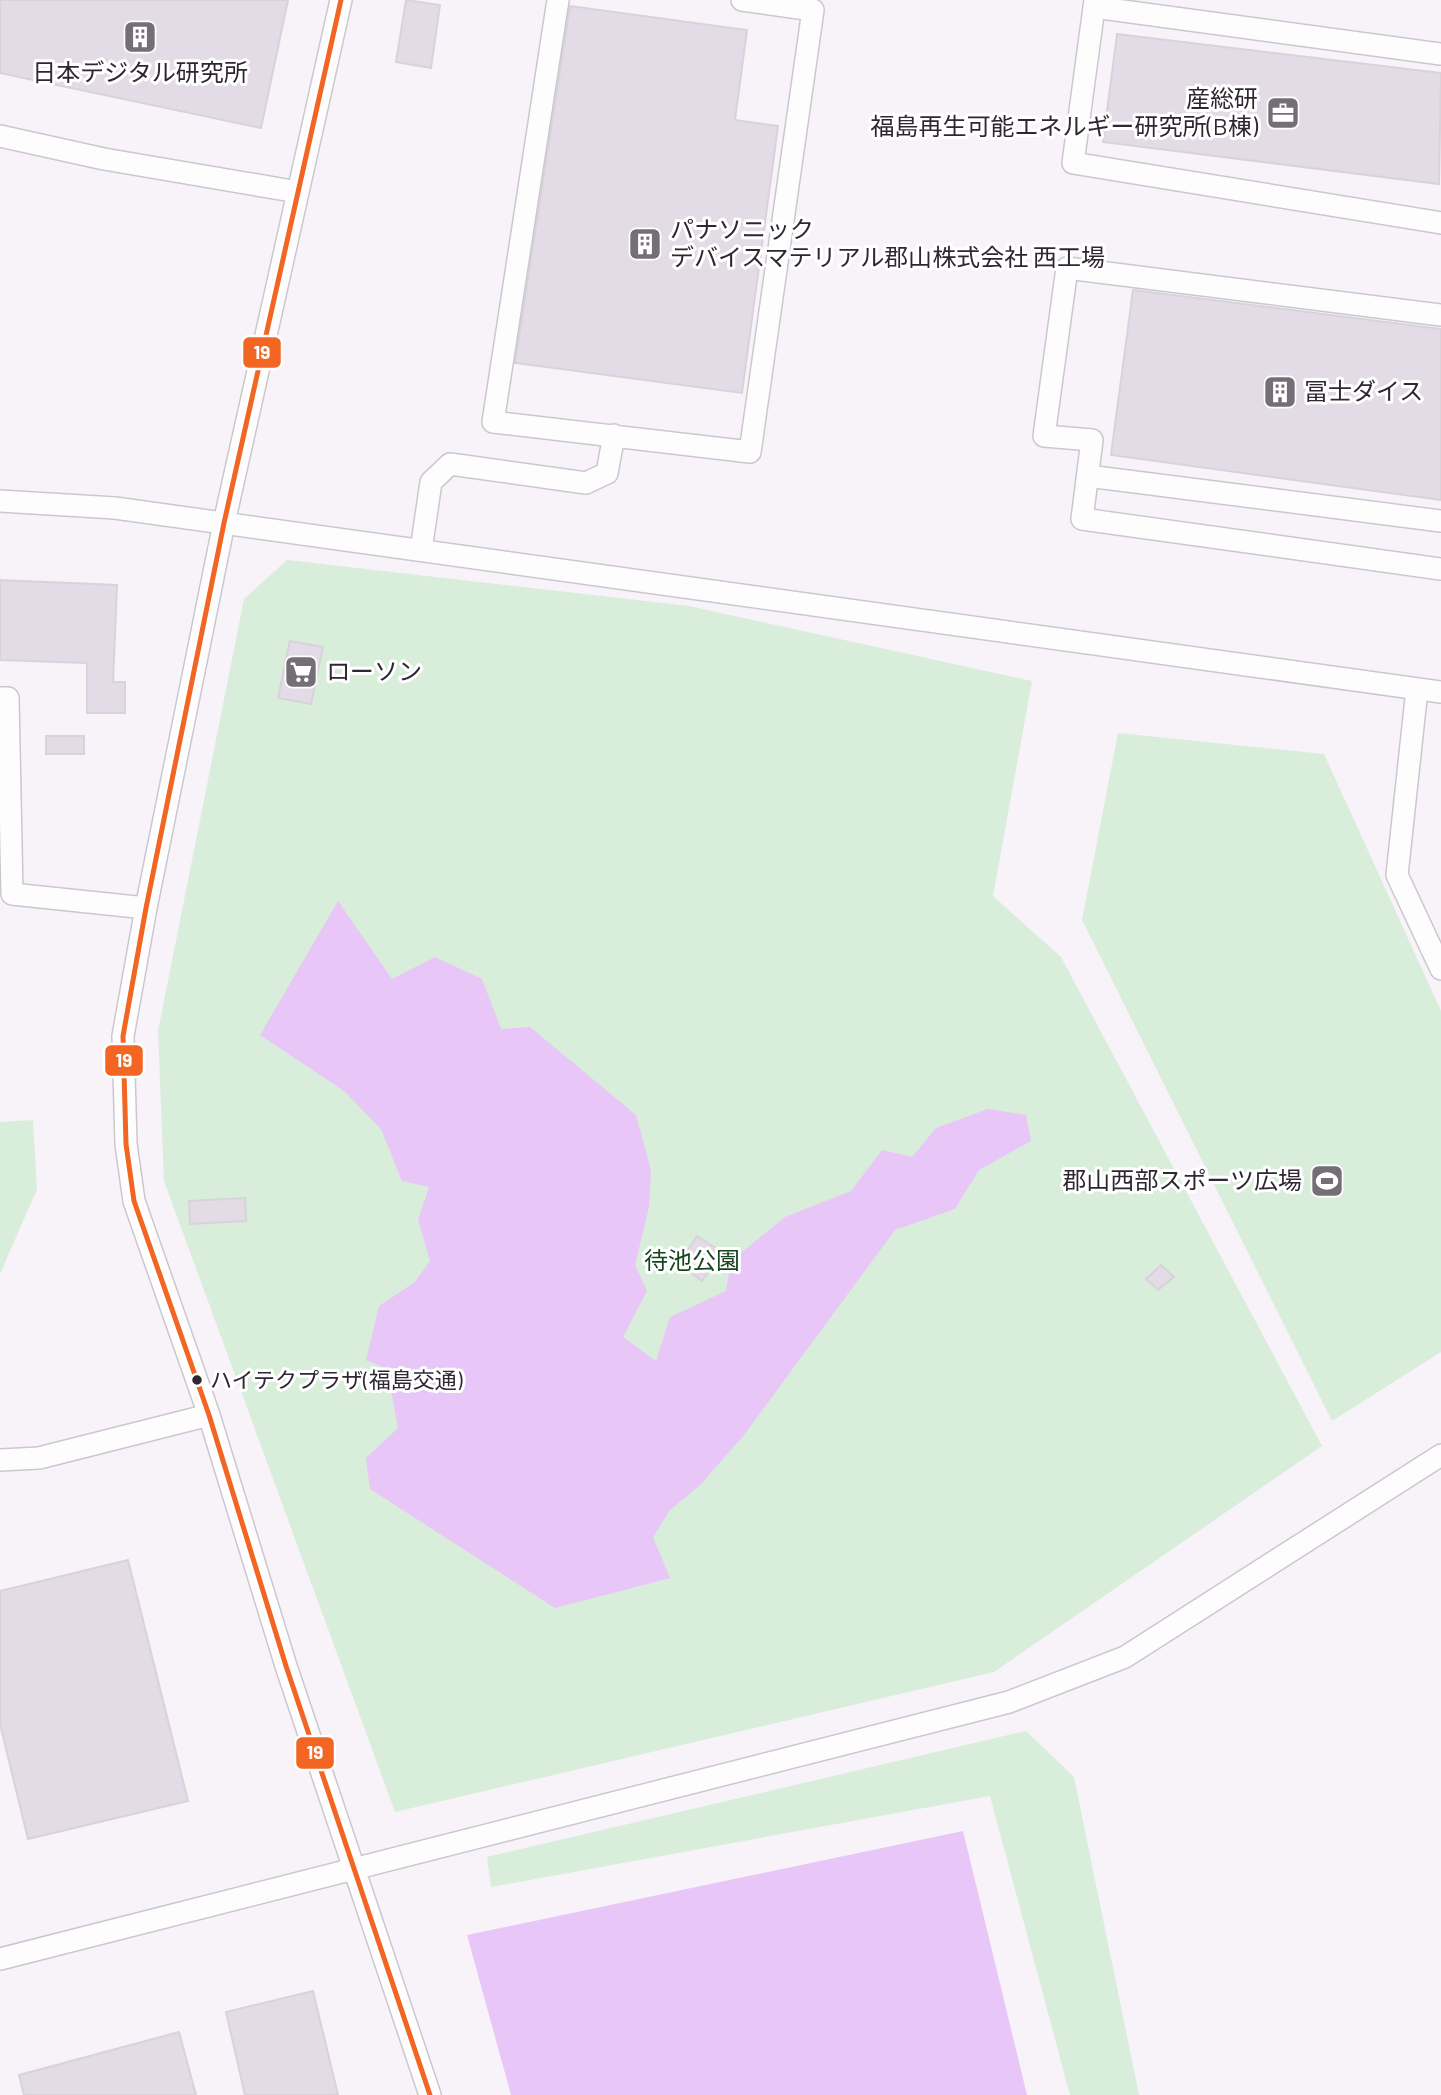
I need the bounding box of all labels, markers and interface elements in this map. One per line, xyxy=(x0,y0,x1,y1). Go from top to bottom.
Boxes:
building icon: 日本デジタル研究所 xyxy=(121,18,159,56)
place label: 日本デジタル研究所 xyxy=(32,57,248,86)
place label: 産総研 福島再生可能エネルギー研究所(B棟) xyxy=(870,83,1259,140)
office icon: 産総研 福島再生可能エネルギー研究所(B棟) xyxy=(1264,94,1302,132)
place label: パナソニック デバイスマテリアル郡山株式会社 西工場 xyxy=(670,214,1105,271)
building icon: パナソニック デバイスマテリアル郡山株式会社 西工場 xyxy=(626,225,664,263)
line badge: 19 xyxy=(242,336,282,369)
text: 19 xyxy=(254,340,270,363)
building icon: 冨士ダイス xyxy=(1261,373,1299,411)
place label: 冨士ダイス xyxy=(1304,376,1423,405)
supermarket icon: ローソン xyxy=(282,653,320,691)
place label: ローソン xyxy=(326,656,422,685)
line badge: 19 xyxy=(104,1044,144,1077)
text: 19 xyxy=(116,1048,132,1071)
sports icon: 郡山西部スポーツ広場 xyxy=(1308,1162,1346,1200)
place label: 郡山西部スポーツ広場 xyxy=(1062,1165,1302,1194)
park label: 待池公園 xyxy=(644,1245,740,1274)
place label: ハイテクプラザ(福島交通) xyxy=(210,1366,463,1392)
marker: ハイテクプラザ(福島交通) xyxy=(190,1373,204,1387)
line badge: 19 xyxy=(295,1736,335,1770)
text: 19 xyxy=(307,1740,323,1763)

